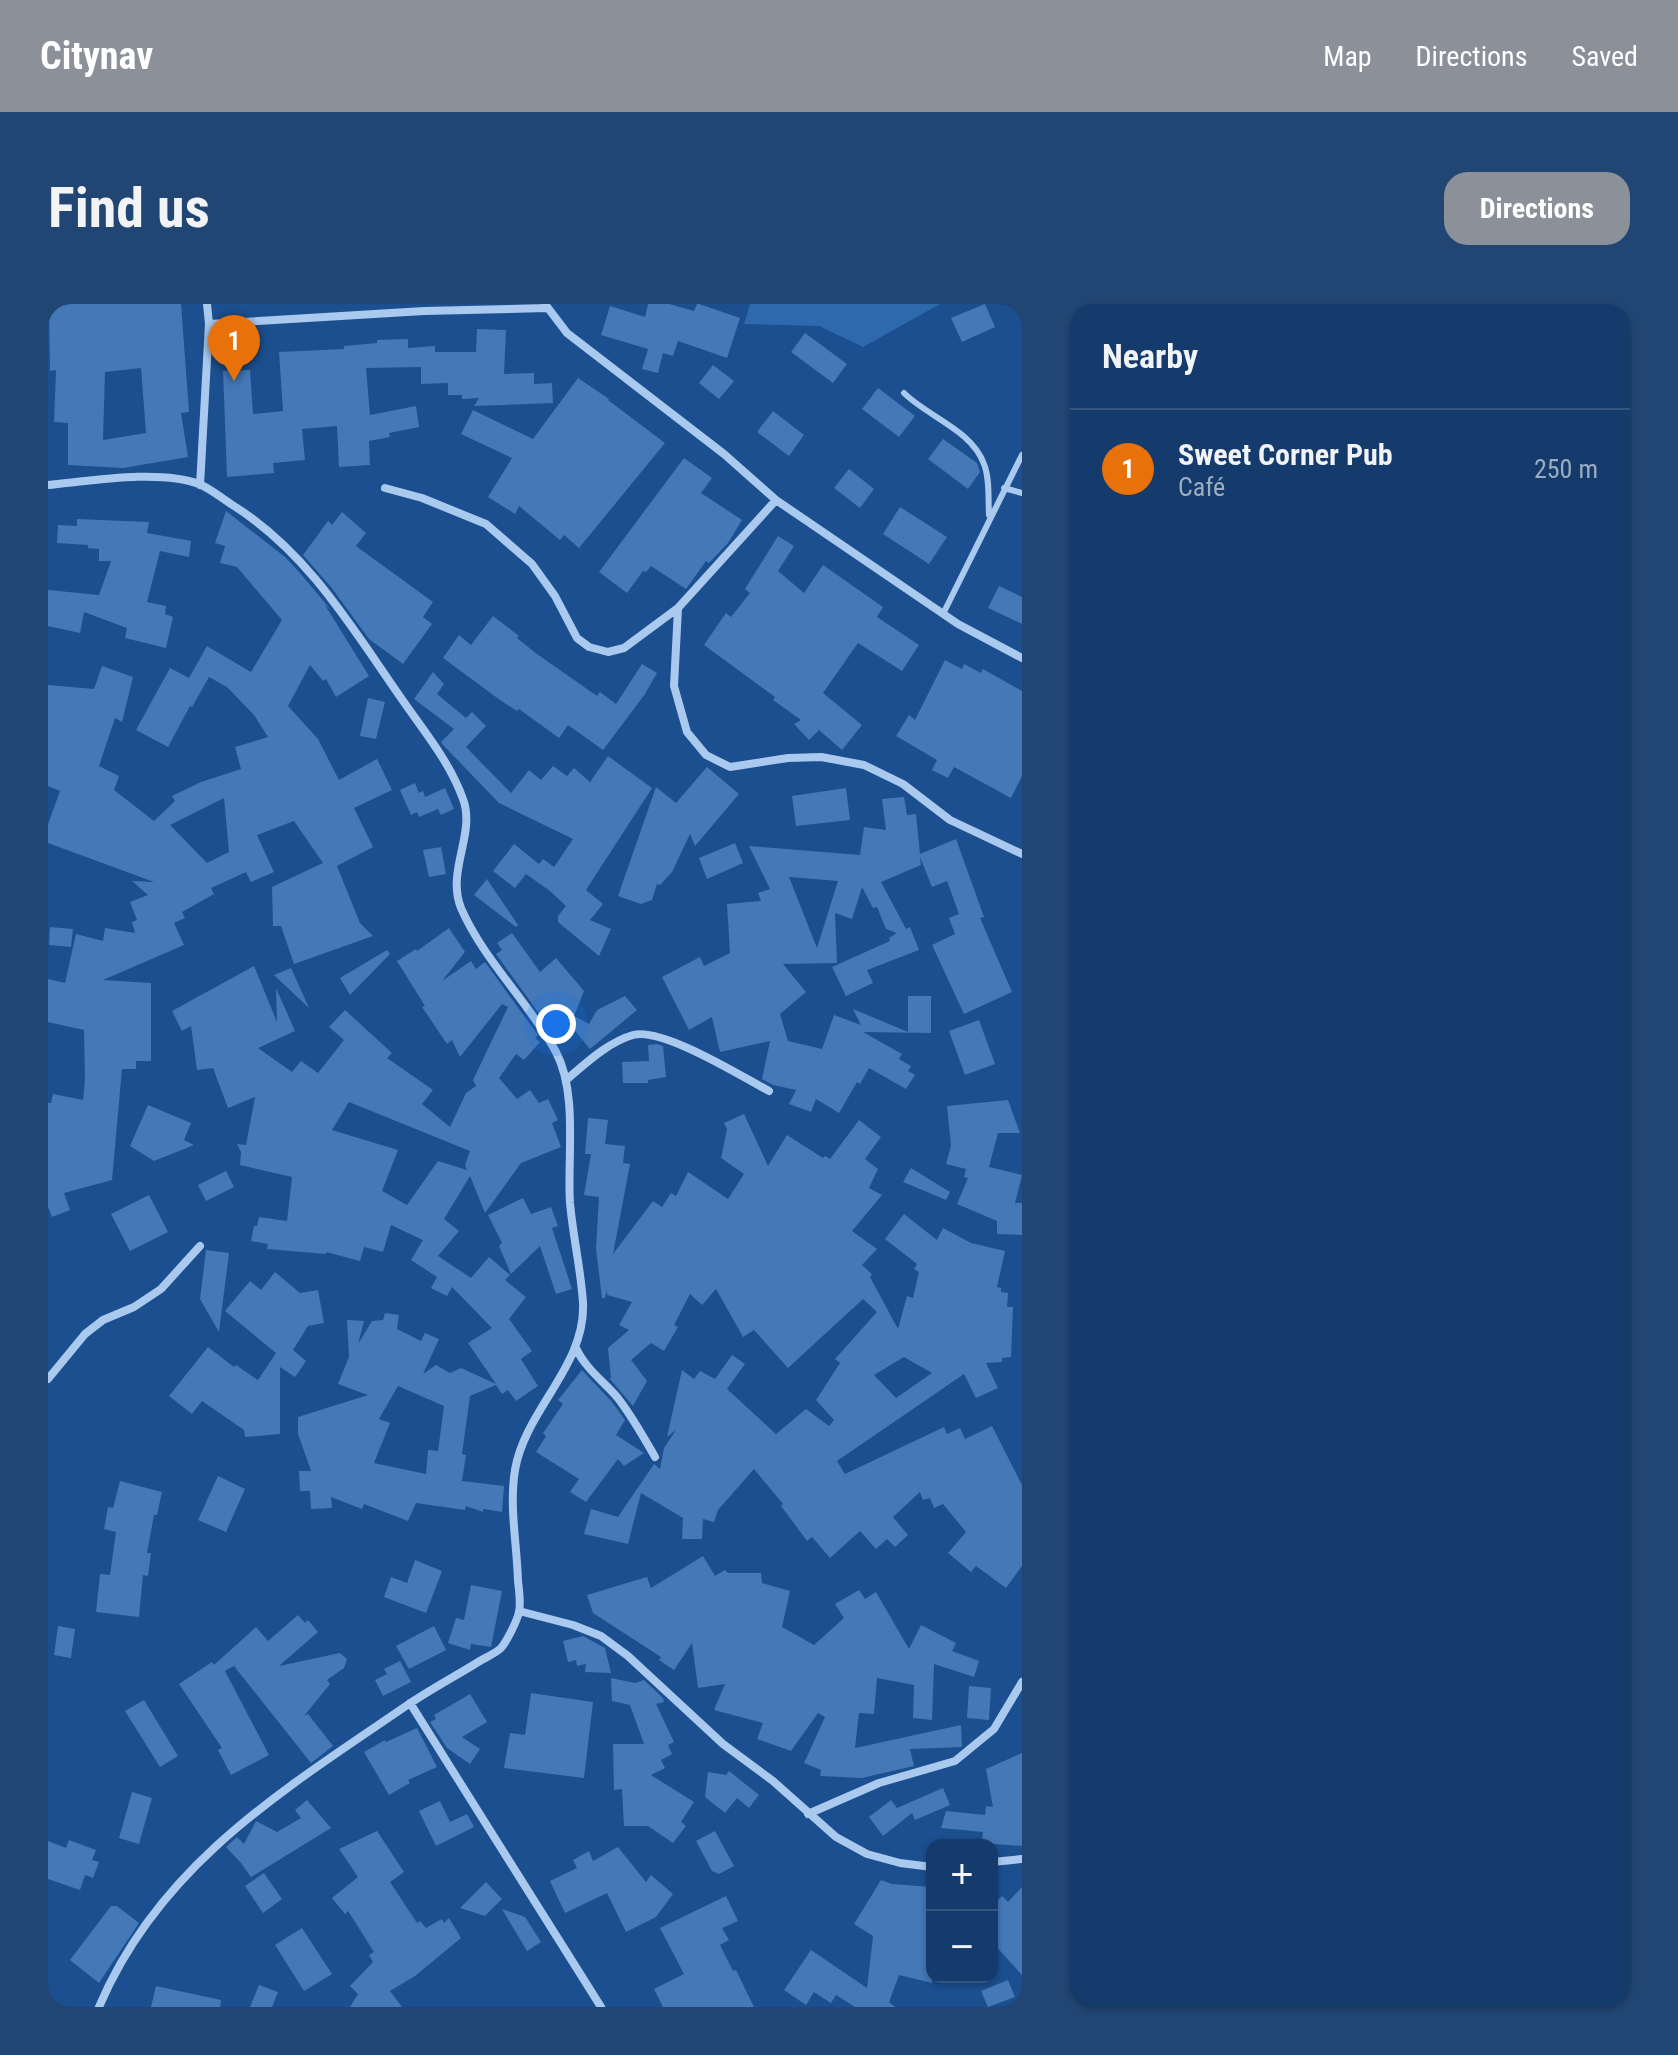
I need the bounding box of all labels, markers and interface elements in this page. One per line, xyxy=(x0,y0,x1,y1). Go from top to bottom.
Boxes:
text: Citynav xyxy=(40,34,153,78)
text: Map xyxy=(1323,40,1372,73)
text: Directions xyxy=(1416,40,1527,73)
text: Saved xyxy=(1571,40,1638,73)
button: Directions xyxy=(1444,172,1630,245)
text: Find us xyxy=(48,175,210,241)
pin: 1 xyxy=(208,315,260,381)
text: Nearby xyxy=(1102,336,1198,376)
text: Sweet Corner Pub xyxy=(1178,437,1393,472)
text: 1 xyxy=(1121,454,1135,484)
text: 250 m xyxy=(1534,454,1598,484)
text: Café xyxy=(1178,472,1225,502)
your location xyxy=(536,1004,576,1044)
map controls xyxy=(926,1839,998,1983)
button: + xyxy=(926,1839,998,1911)
button: − xyxy=(926,1911,998,1983)

